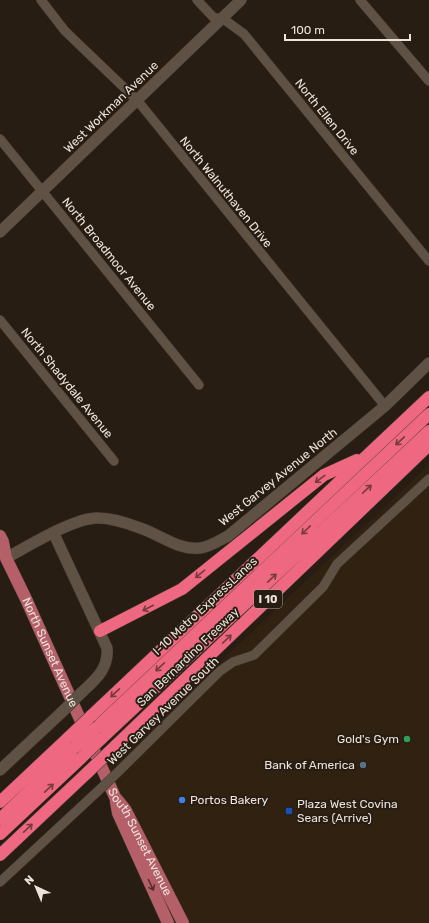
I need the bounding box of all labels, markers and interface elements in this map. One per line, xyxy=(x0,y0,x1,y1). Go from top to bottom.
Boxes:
scale bar xyxy=(285,16,410,42)
text: 100 m xyxy=(291,23,325,37)
street label: West Workman Avenue xyxy=(61,58,161,156)
street label: North Ellen Drive xyxy=(292,76,362,158)
street label: North Walnuthaven Drive xyxy=(177,134,275,250)
street label: North Broadmoor Avenue xyxy=(59,195,159,313)
street label: North Shadydale Avenue xyxy=(18,325,116,441)
street label: West Garvey Avenue North xyxy=(216,425,340,529)
one-way arrow xyxy=(395,436,406,445)
one-way arrow xyxy=(314,474,325,483)
one-way arrow xyxy=(362,484,372,494)
one-way arrow xyxy=(300,525,311,534)
street label: I-10 Metro ExpressLanes xyxy=(150,554,260,658)
one-way arrow xyxy=(195,570,206,579)
one-way arrow xyxy=(267,574,277,583)
road number: I 10 xyxy=(254,590,282,608)
street label: North Sunset Avenue xyxy=(19,595,81,710)
street label: San Bernardino Freeway xyxy=(134,604,242,709)
one-way arrow xyxy=(142,605,154,612)
one-way arrow xyxy=(222,634,232,644)
street label: West Garvey Avenue South xyxy=(104,654,222,768)
one-way arrow xyxy=(156,662,166,671)
one-way arrow xyxy=(110,689,120,698)
place label: Gold's Gym xyxy=(337,732,399,746)
marker: Gold's Gym xyxy=(402,734,412,744)
place label: Bank of America xyxy=(264,758,355,772)
marker: Bank of America xyxy=(358,760,368,770)
one-way arrow xyxy=(44,783,54,793)
street label: South Sunset Avenue xyxy=(105,786,175,898)
place label: Portos Bakery xyxy=(190,793,269,807)
marker: Portos Bakery xyxy=(177,795,187,805)
place label: Plaza West Covina Sears (Arrive) xyxy=(297,797,398,825)
marker: Plaza West Covina Sears (Arrive) xyxy=(284,806,294,816)
one-way arrow xyxy=(23,824,33,833)
north arrow xyxy=(16,867,56,907)
text: N xyxy=(22,873,37,888)
one-way arrow xyxy=(147,879,155,891)

